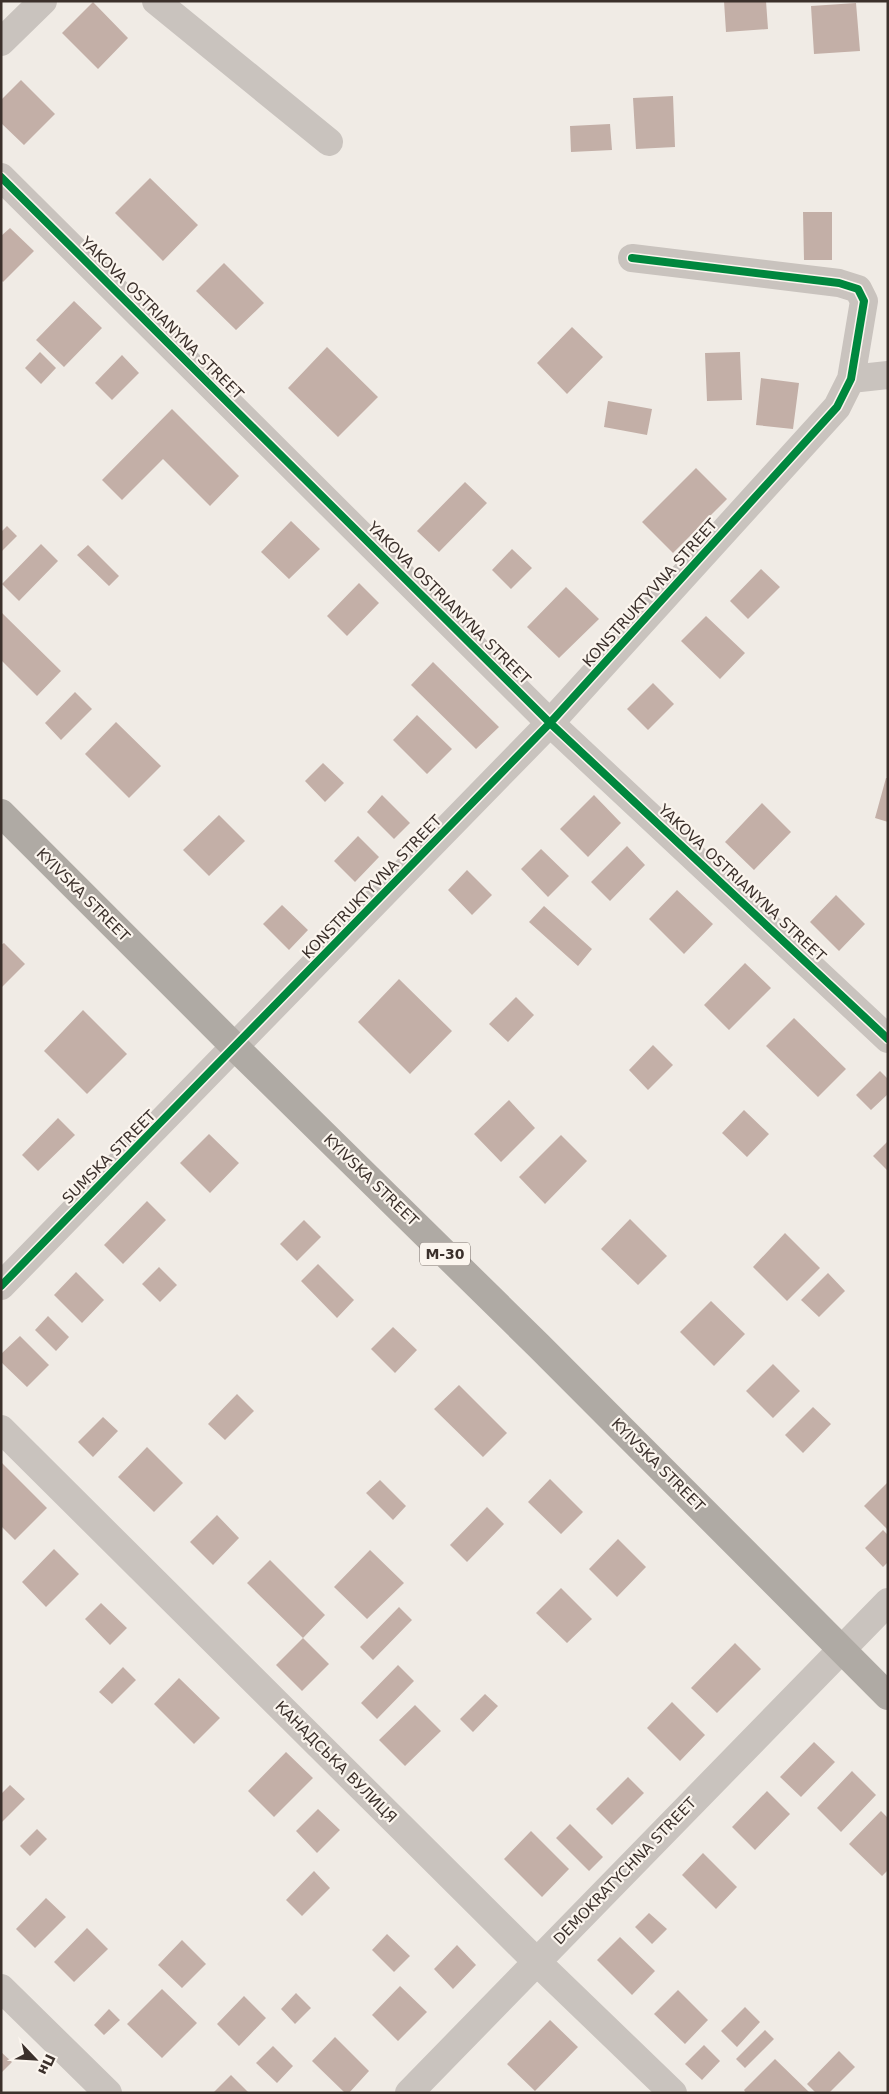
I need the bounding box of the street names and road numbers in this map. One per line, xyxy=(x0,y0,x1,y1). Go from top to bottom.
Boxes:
street label: YAKOVA OSTRIANYNA STREET xyxy=(76,232,248,404)
street label: KONSTRUKTYVNA STREET xyxy=(579,515,722,671)
street label: YAKOVA OSTRIANYNA STREET xyxy=(363,517,535,689)
street label: YAKOVA OSTRIANYNA STREET xyxy=(654,800,830,966)
street label: KONSTRUKTYVNA STREET xyxy=(299,811,446,963)
street label: KYIVSKA STREET xyxy=(33,845,134,946)
street label: SUMSKA STREET xyxy=(59,1106,160,1207)
street label: KYIVSKA STREET xyxy=(320,1130,423,1230)
road number: М-30 xyxy=(420,1242,470,1266)
street label: KYIVSKA STREET xyxy=(608,1415,709,1516)
street label: КАНАДСЬКА ВУЛИЦЯ xyxy=(271,1697,401,1827)
street label: DEMOKRATYCHNA STREET xyxy=(550,1793,701,1948)

